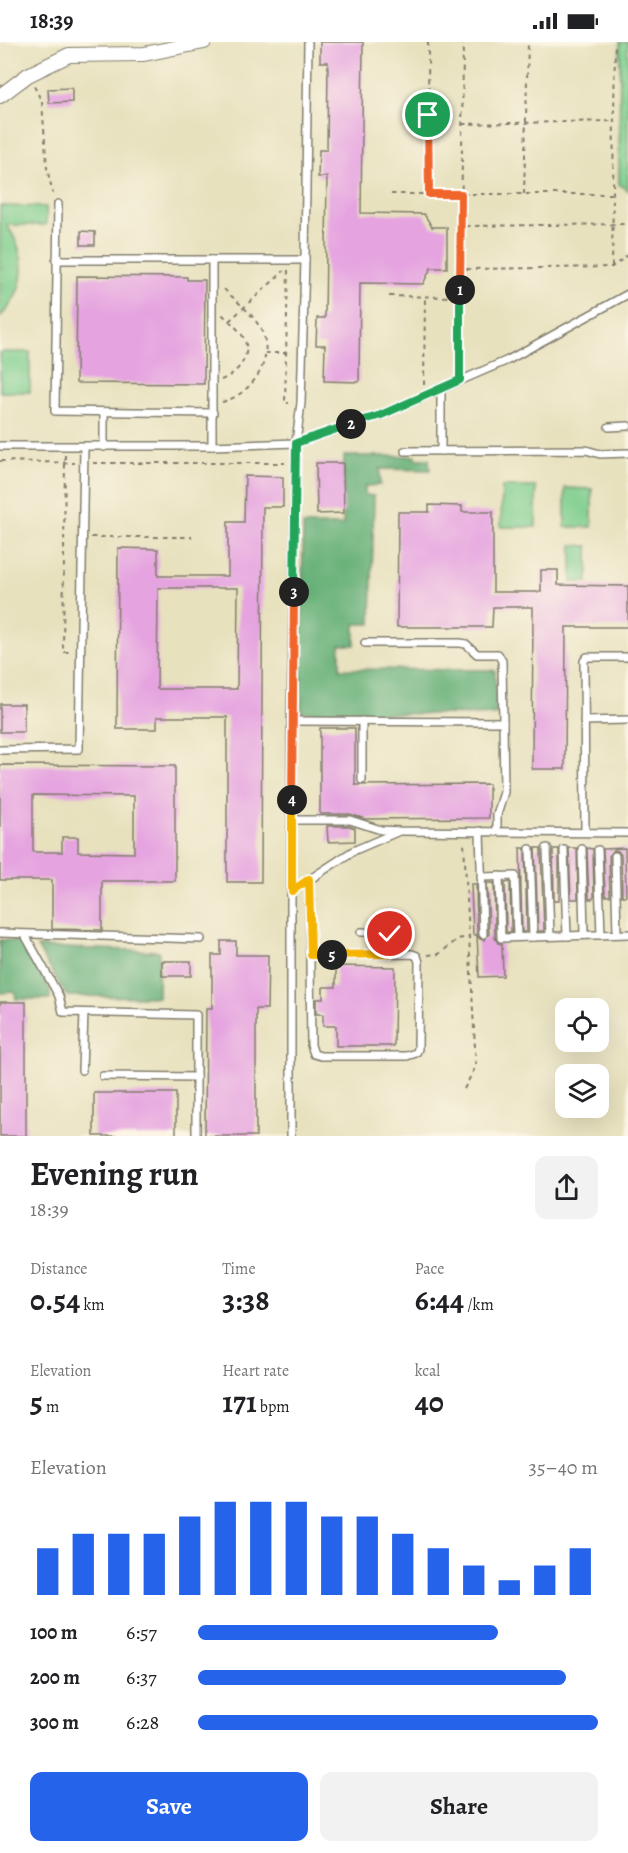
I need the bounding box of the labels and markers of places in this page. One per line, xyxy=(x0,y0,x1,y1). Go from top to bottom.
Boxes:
pin xyxy=(402,89,453,140)
pin: 1 xyxy=(445,275,475,305)
pin: 2 xyxy=(336,409,366,439)
pin: 3 xyxy=(279,577,309,607)
pin: 4 xyxy=(277,785,307,815)
pin xyxy=(364,908,415,959)
pin: 5 xyxy=(317,940,347,970)

